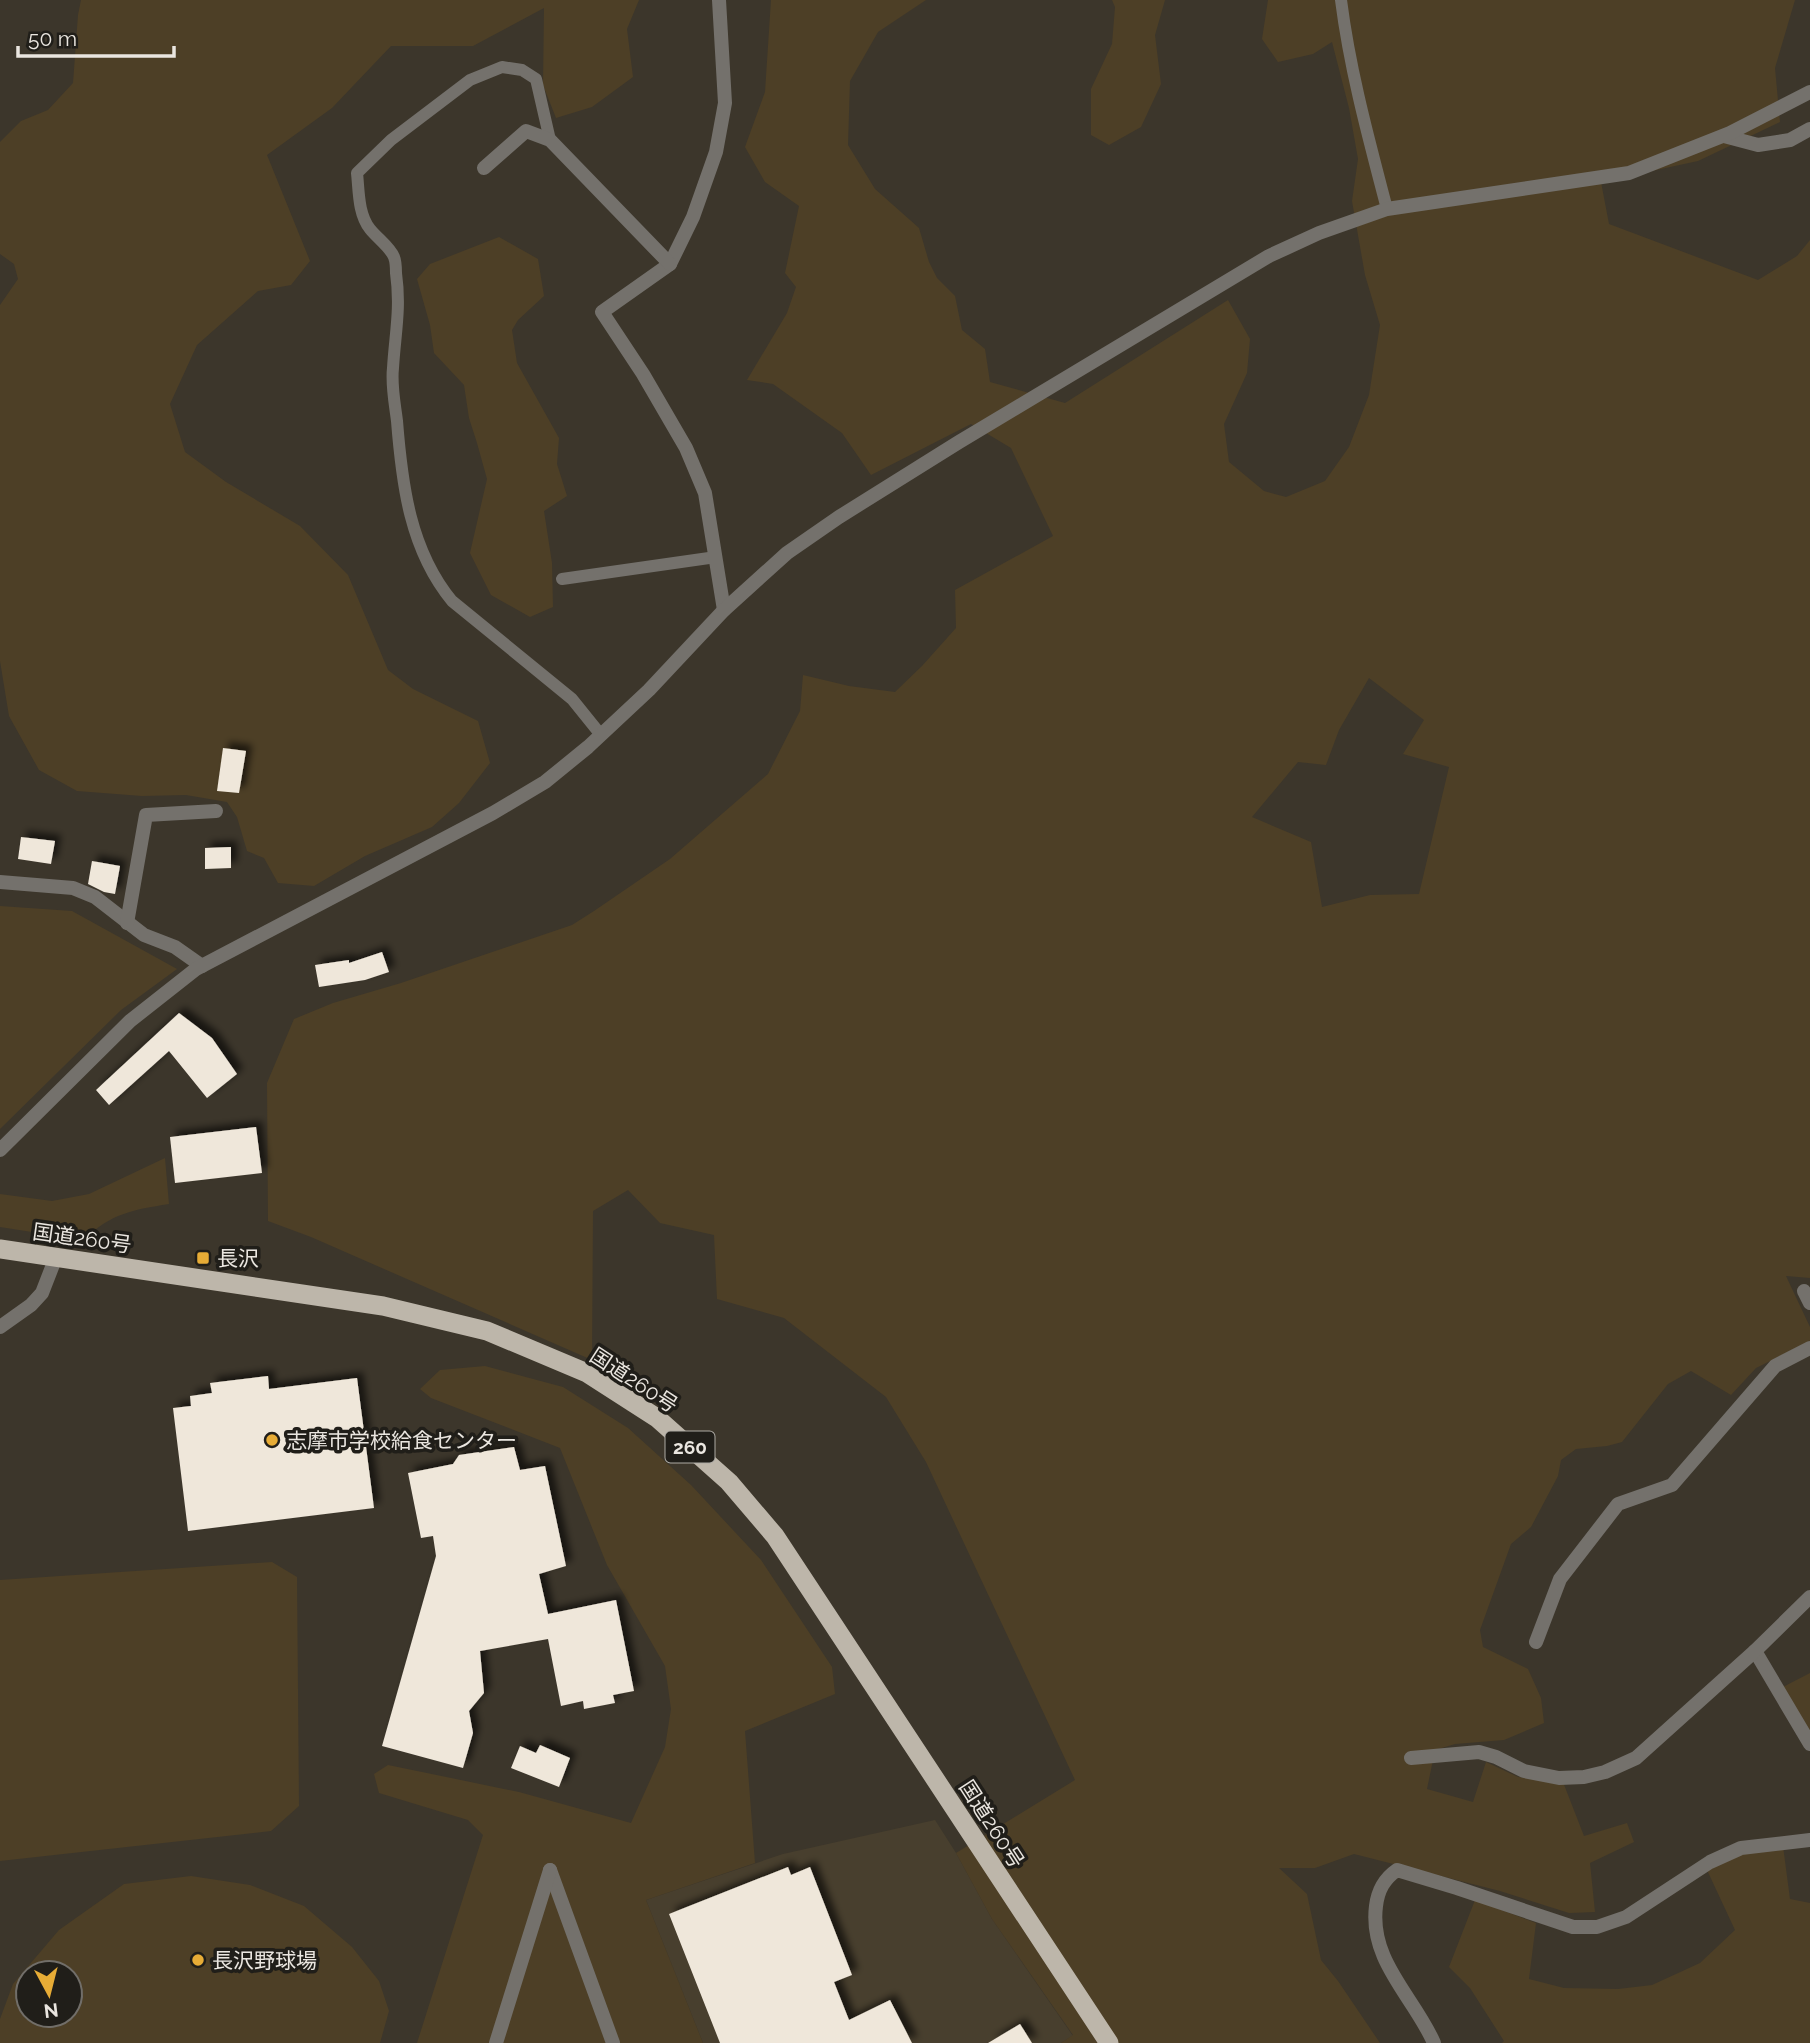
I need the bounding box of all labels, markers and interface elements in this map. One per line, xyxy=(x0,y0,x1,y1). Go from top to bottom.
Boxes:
scale bar xyxy=(18,14,173,58)
text: 50 m xyxy=(28,26,77,51)
street label: 国道260号 xyxy=(31,1219,133,1257)
place label: 長沢 xyxy=(217,1246,259,1271)
marker: 長沢 xyxy=(195,1250,211,1266)
street label: 国道260号 xyxy=(585,1342,683,1418)
place label: 志摩市学校給食センター xyxy=(286,1428,517,1453)
marker: 志摩市学校給食センター xyxy=(264,1432,280,1448)
road number: 260 xyxy=(666,1432,714,1462)
street label: 国道260号 xyxy=(954,1775,1030,1873)
place label: 長沢野球場 xyxy=(212,1948,317,1973)
marker: 長沢野球場 xyxy=(190,1952,206,1968)
north arrow xyxy=(14,1959,84,2029)
text: N xyxy=(43,1999,60,2023)

